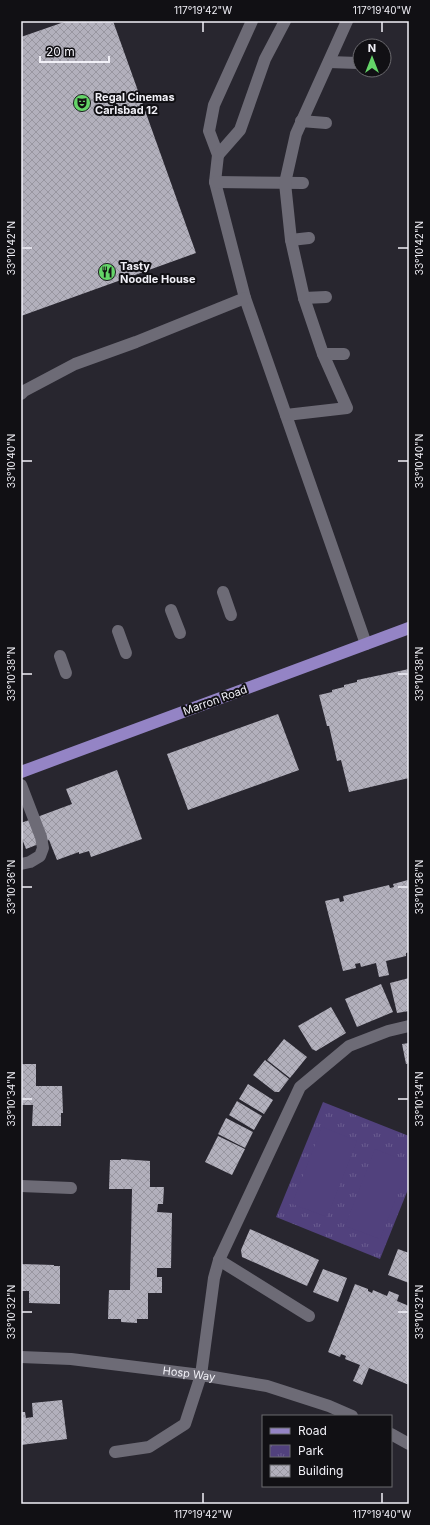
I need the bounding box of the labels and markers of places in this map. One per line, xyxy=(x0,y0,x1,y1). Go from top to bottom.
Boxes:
place label: Regal Cinemas Carlsbad 12 xyxy=(95,90,175,117)
theatre icon: Regal Cinemas Carlsbad 12 xyxy=(72,93,92,113)
place label: Tasty Noodle House xyxy=(120,259,196,286)
restaurant icon: Tasty Noodle House xyxy=(97,262,117,282)

